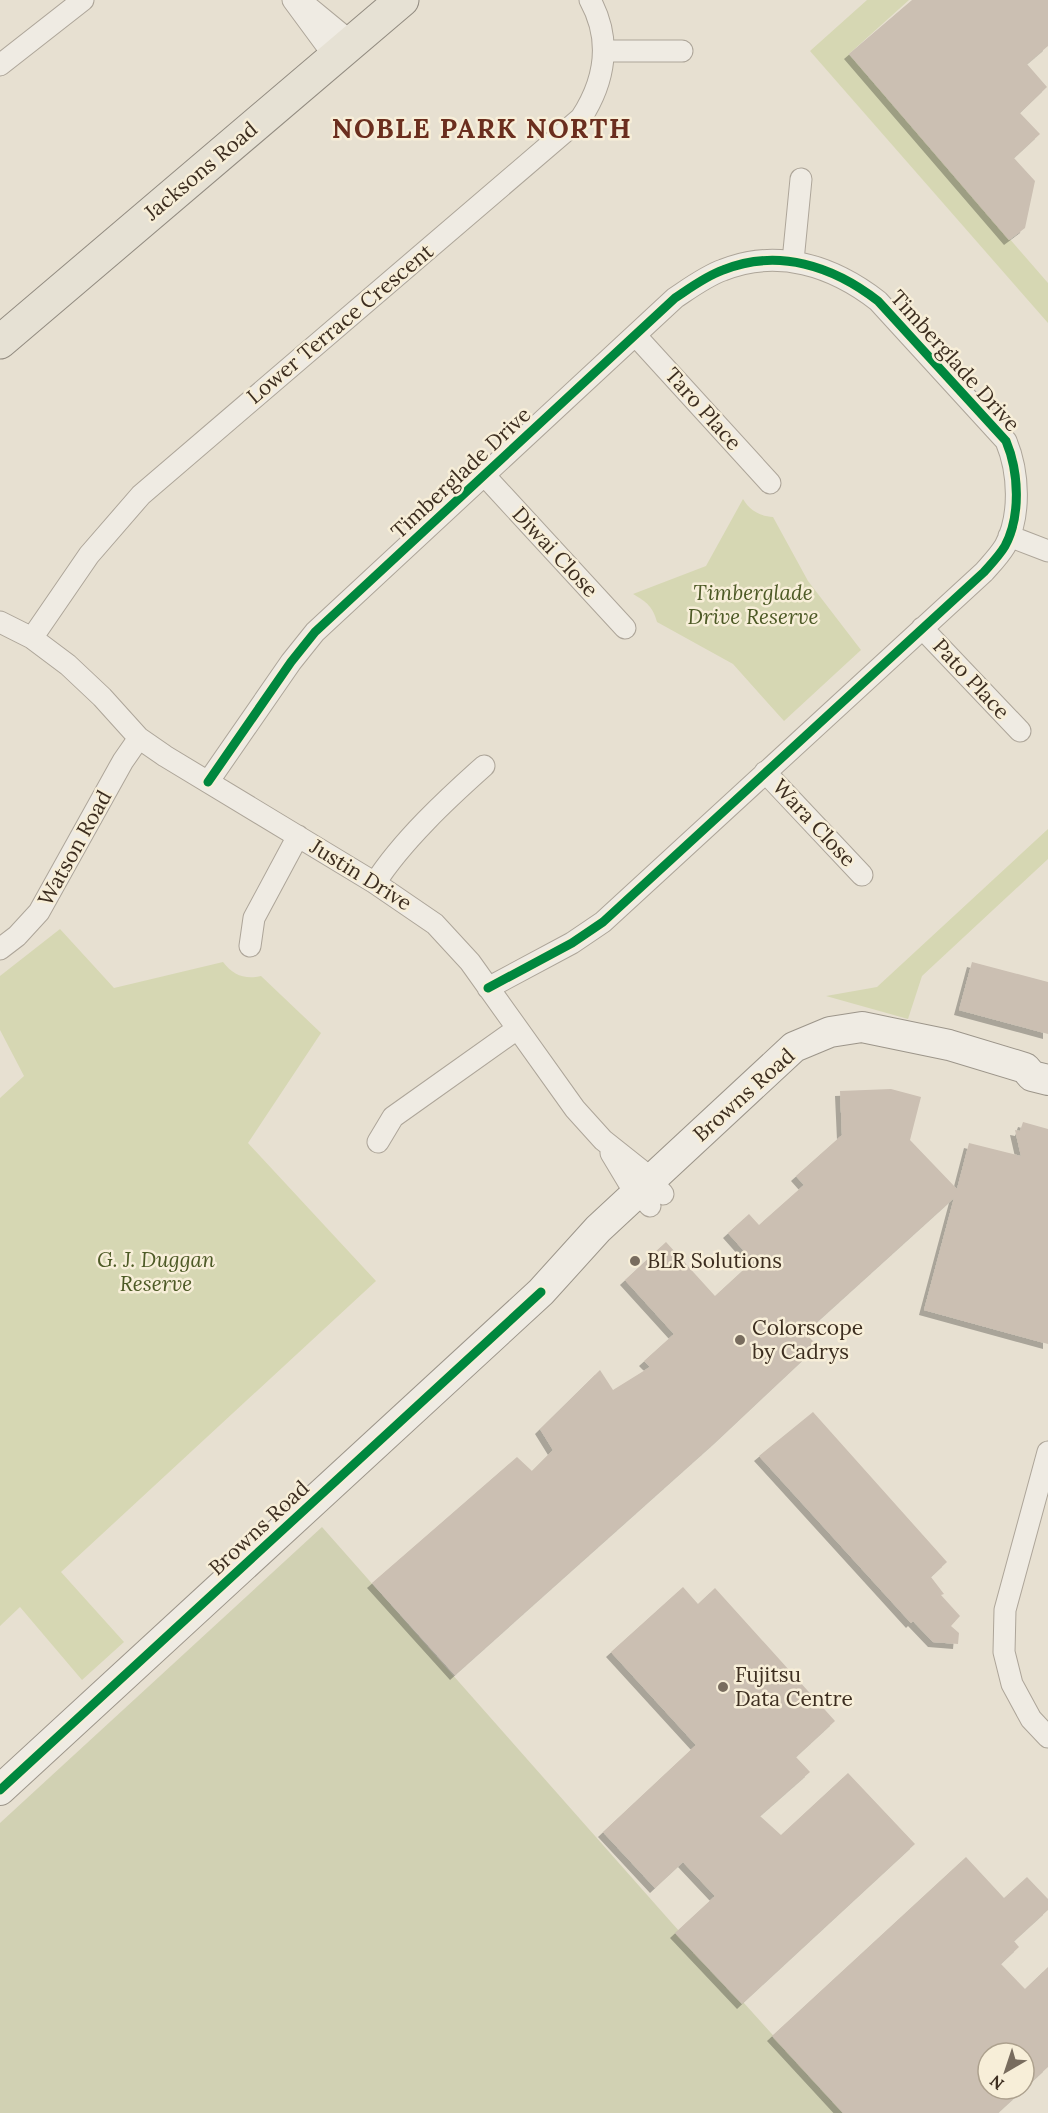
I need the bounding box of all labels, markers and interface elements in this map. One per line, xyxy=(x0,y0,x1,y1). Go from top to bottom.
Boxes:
district label: NOBLE PARK NORTH xyxy=(332,111,632,145)
street label: Jacksons Road xyxy=(138,115,263,226)
street label: Lower Terrace Crescent xyxy=(241,237,439,410)
street label: Timberglade Drive xyxy=(885,284,1026,437)
street label: Taro Place xyxy=(659,362,748,456)
street label: Timberglade Drive xyxy=(385,401,536,544)
street label: Diwai Close xyxy=(507,501,604,603)
park label: Timberglade Drive Reserve xyxy=(687,579,819,630)
street label: Pato Place xyxy=(927,633,1016,725)
street label: Wara Close xyxy=(767,773,862,872)
street label: Watson Road xyxy=(32,785,117,910)
street label: Justin Drive xyxy=(305,832,417,916)
street label: Browns Road xyxy=(687,1042,800,1147)
park label: G. J. Duggan Reserve xyxy=(97,1246,215,1297)
place label: BLR Solutions xyxy=(647,1247,782,1274)
marker: BLR Solutions xyxy=(628,1254,642,1268)
place label: Colorscope by Cadrys xyxy=(752,1314,863,1365)
marker: Colorscope by Cadrys xyxy=(733,1333,747,1347)
street label: Browns Road xyxy=(203,1474,314,1581)
place label: Fujitsu Data Centre xyxy=(735,1661,853,1712)
marker: Fujitsu Data Centre xyxy=(716,1680,730,1694)
north arrow xyxy=(976,2041,1036,2101)
text: N xyxy=(985,2071,1008,2094)

